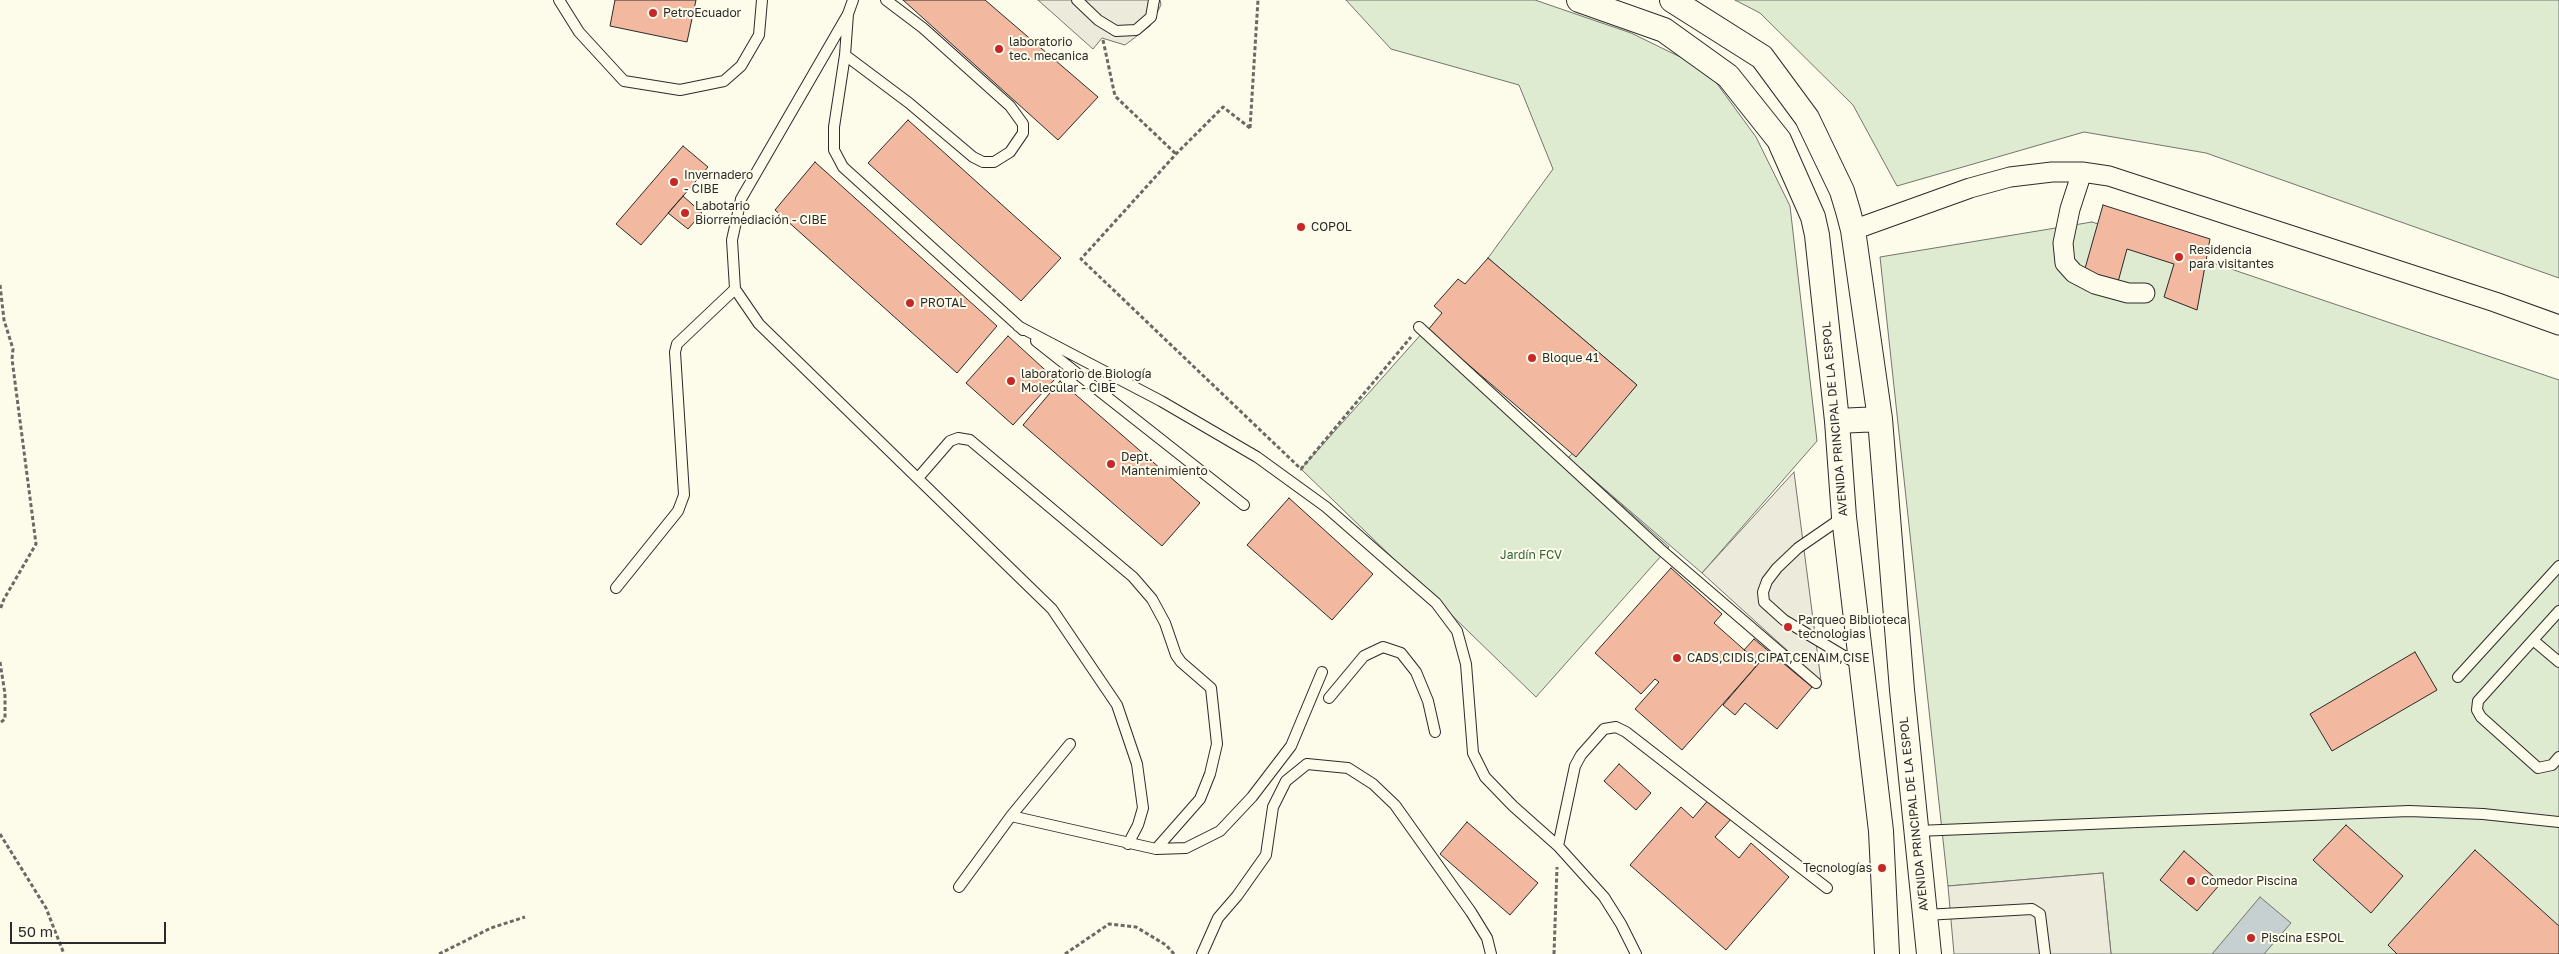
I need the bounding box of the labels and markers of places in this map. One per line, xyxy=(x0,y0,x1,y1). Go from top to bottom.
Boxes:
place label: PetroEcuador xyxy=(663,6,741,20)
marker: PetroEcuador xyxy=(647,7,659,19)
place label: laboratorio tec. mecanica xyxy=(1009,35,1088,63)
marker: laboratorio tec. mecanica xyxy=(993,43,1005,55)
place label: Invernadero - CIBE xyxy=(684,168,753,196)
marker: Invernadero - CIBE xyxy=(668,176,680,188)
place label: Labotario Biorremediación - CIBE xyxy=(695,199,827,227)
marker: Labotario Biorremediación - CIBE xyxy=(679,207,691,219)
place label: COPOL xyxy=(1311,220,1352,234)
marker: COPOL xyxy=(1295,221,1307,233)
place label: Residencia para visitantes xyxy=(2189,243,2274,271)
marker: Residencia para visitantes xyxy=(2173,251,2185,263)
place label: PROTAL xyxy=(920,296,966,310)
marker: PROTAL xyxy=(904,297,916,309)
place label: Bloque 41 xyxy=(1542,351,1599,365)
marker: Bloque 41 xyxy=(1526,352,1538,364)
place label: laboratorio de Biología Molecular - CIBE xyxy=(1021,367,1152,395)
marker: laboratorio de Biología Molecular - CIBE xyxy=(1005,375,1017,387)
place label: Dept. Mantenimiento xyxy=(1121,450,1208,478)
marker: Dept. Mantenimiento xyxy=(1105,458,1117,470)
place label: Parqueo Biblioteca tecnologias xyxy=(1798,613,1907,641)
marker: Parqueo Biblioteca tecnologias xyxy=(1782,621,1794,633)
place label: CADS,CIDIS,CIPAT,CENAIM,CISE xyxy=(1687,651,1870,665)
marker: CADS,CIDIS,CIPAT,CENAIM,CISE xyxy=(1671,652,1683,664)
place label: Tecnologías xyxy=(1803,861,1872,875)
marker: Tecnologías xyxy=(1876,862,1888,874)
place label: Comedor Piscina xyxy=(2201,874,2298,888)
marker: Comedor Piscina xyxy=(2185,875,2197,887)
place label: Piscina ESPOL xyxy=(2261,931,2344,945)
marker: Piscina ESPOL xyxy=(2245,932,2257,944)

